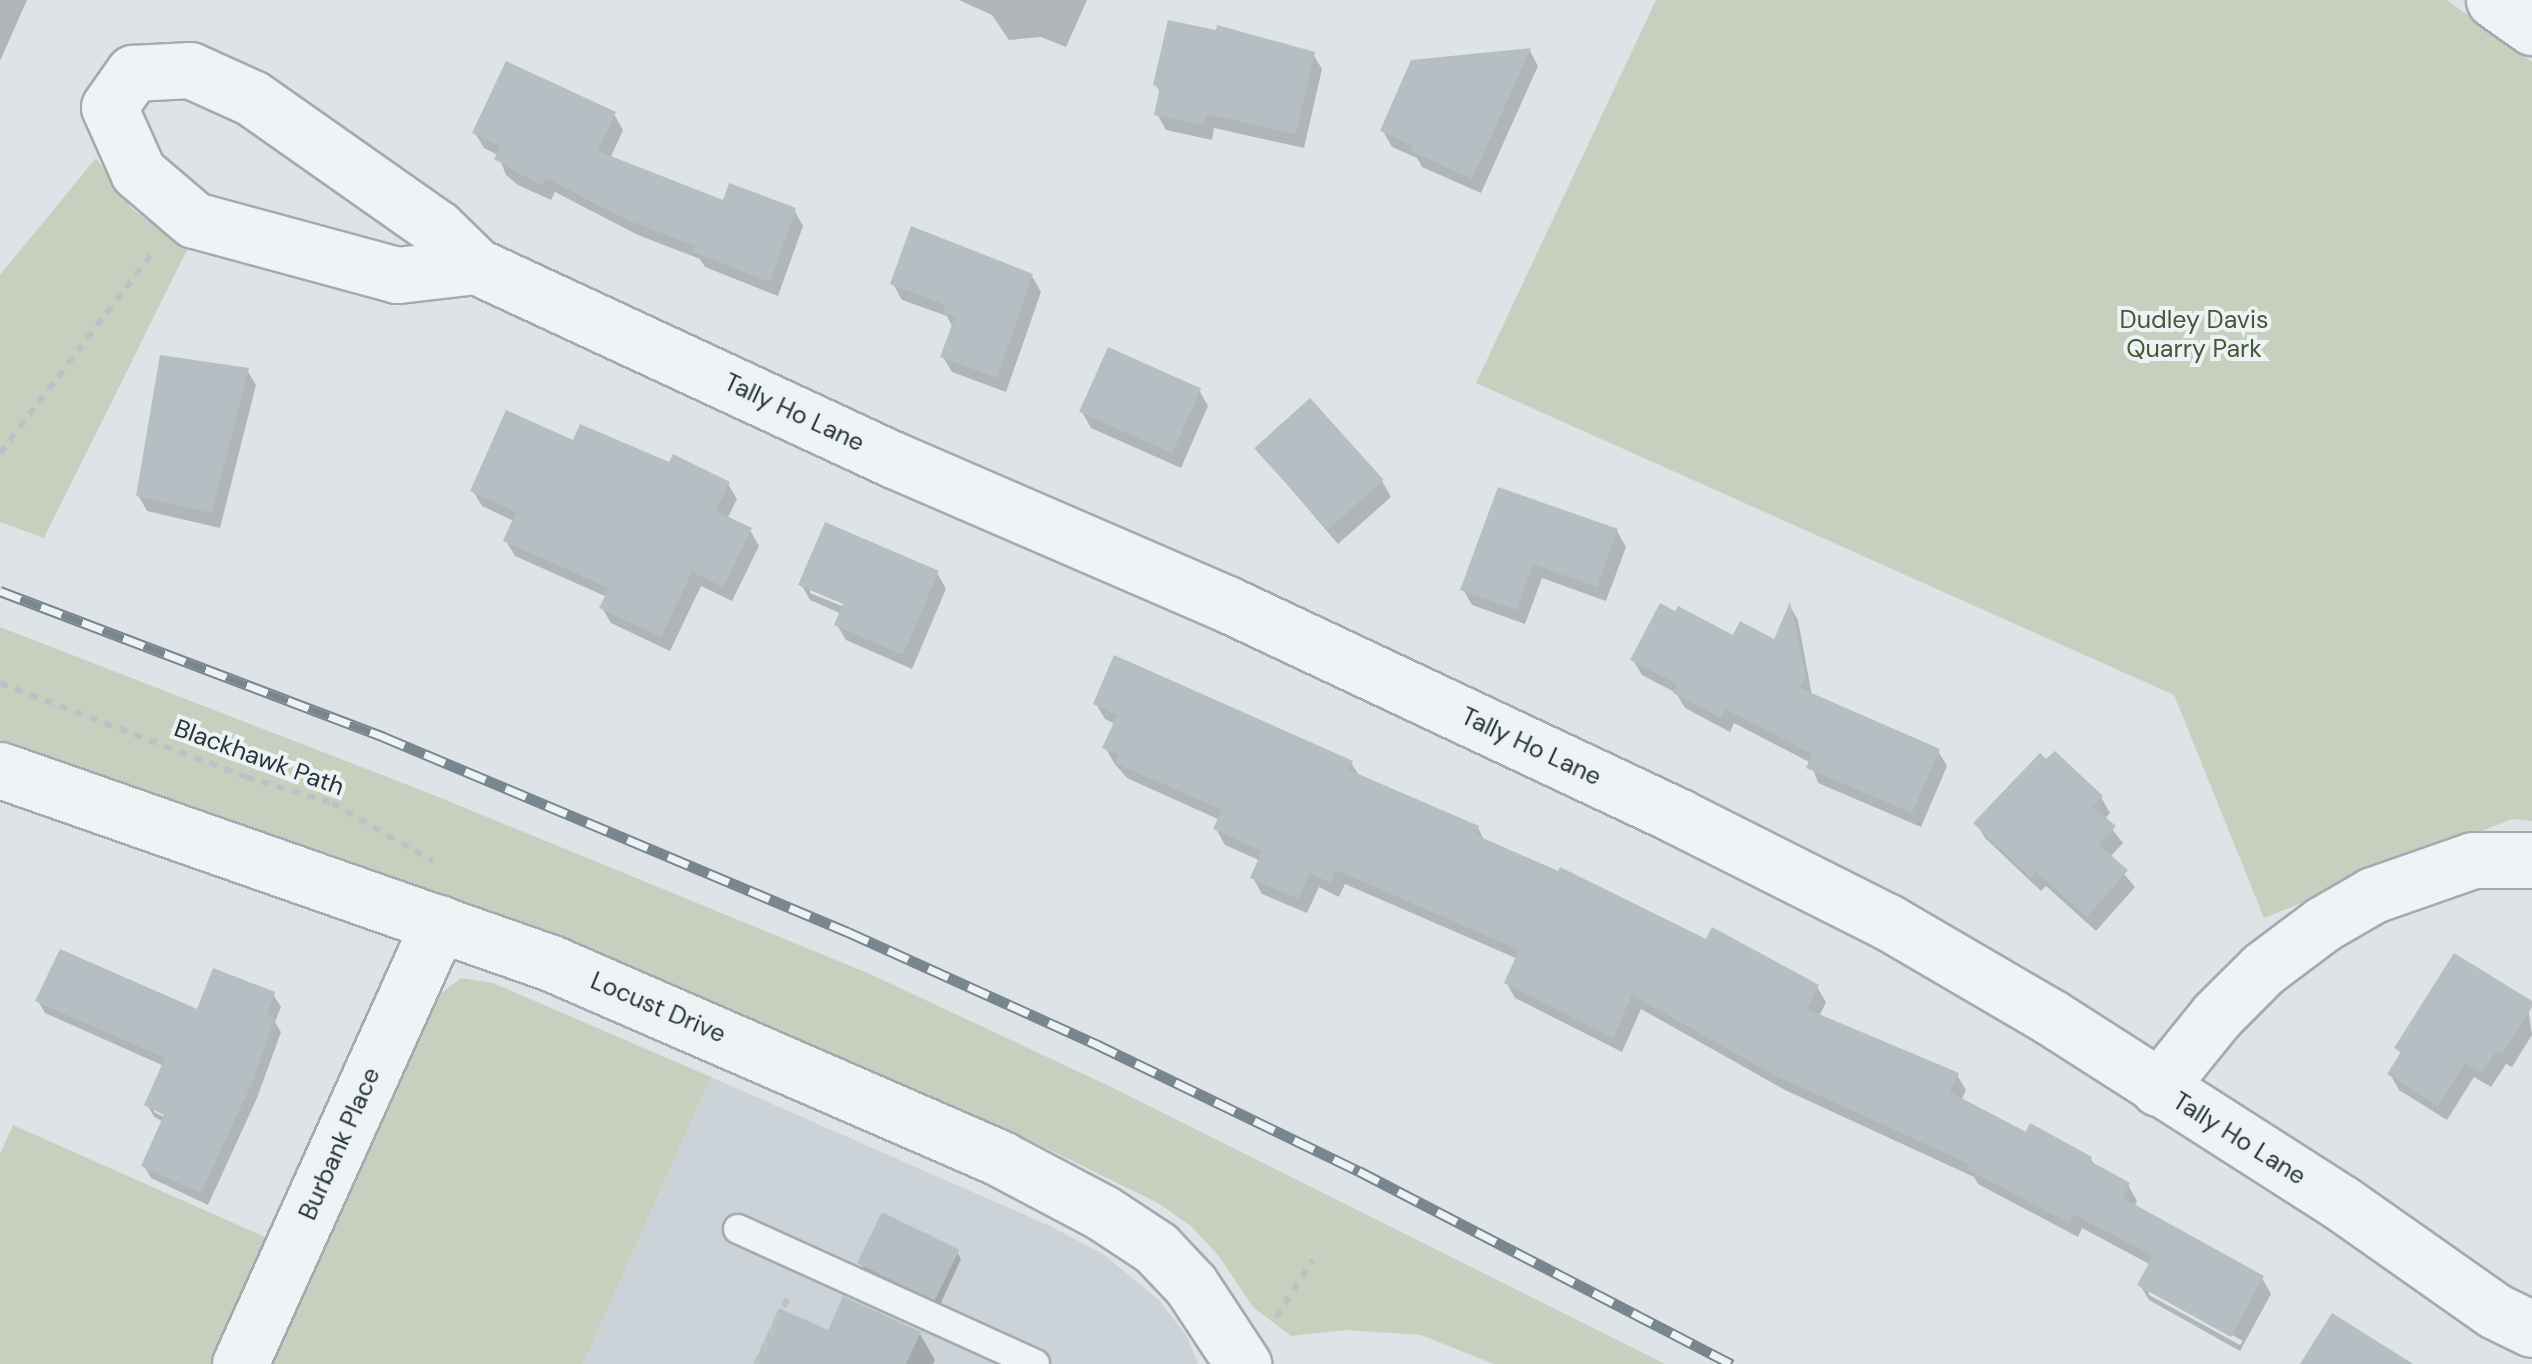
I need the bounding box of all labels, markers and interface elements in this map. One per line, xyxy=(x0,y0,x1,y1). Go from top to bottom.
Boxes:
park label: Dudley Davis Quarry Park xyxy=(2119,306,2269,365)
street label: Tally Ho Lane xyxy=(719,367,869,459)
street label: Tally Ho Lane xyxy=(1456,701,1606,793)
street label: Blackhawk Path xyxy=(170,713,348,803)
street label: Locust Drive xyxy=(586,966,730,1050)
street label: Burbank Place xyxy=(293,1063,387,1225)
street label: Tally Ho Lane xyxy=(2167,1086,2311,1192)

